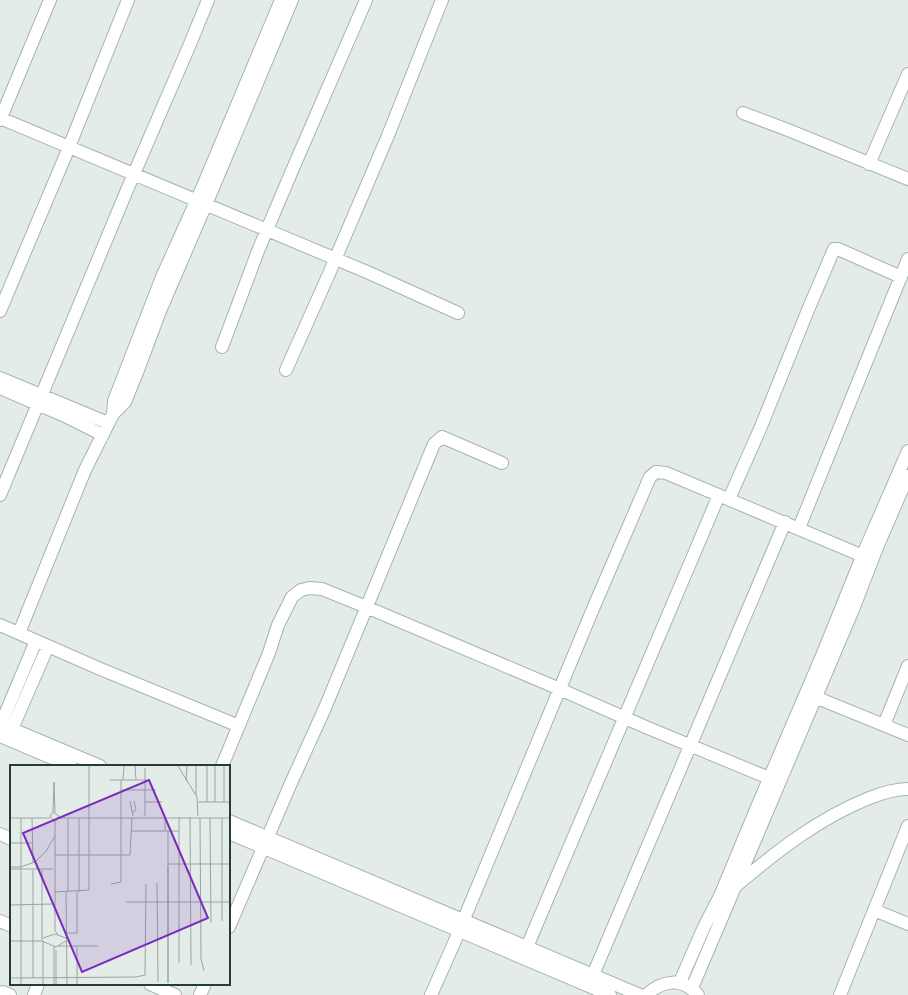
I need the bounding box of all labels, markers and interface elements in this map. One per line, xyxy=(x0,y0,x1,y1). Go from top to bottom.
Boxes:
inset map xyxy=(10,765,230,985)

